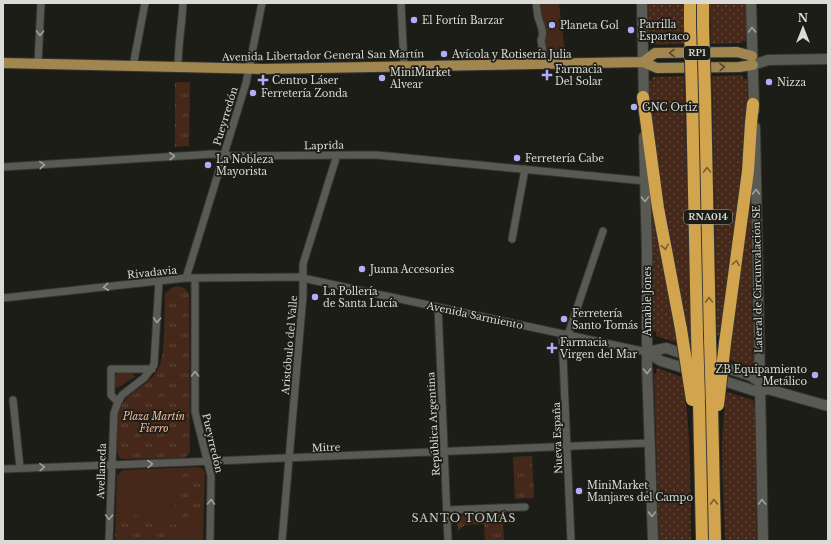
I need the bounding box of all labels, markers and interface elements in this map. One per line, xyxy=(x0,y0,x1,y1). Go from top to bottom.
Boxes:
north arrow xyxy=(783,8,823,48)
text: N xyxy=(798,11,809,25)
place label: El Fortín Barzar xyxy=(422,14,504,27)
marker: El Fortín Barzar xyxy=(409,15,419,25)
place label: Parrilla Espartaco xyxy=(639,18,690,43)
place label: Planeta Gol xyxy=(560,19,619,32)
marker: Planeta Gol xyxy=(547,20,557,30)
marker: Parrilla Espartaco xyxy=(626,25,636,35)
one-way arrow xyxy=(748,26,756,32)
one-way arrow xyxy=(35,30,44,36)
road number: RP1 xyxy=(684,46,710,60)
street label: Avenida Libertador General San Martín xyxy=(221,47,424,64)
place label: Avícola y Rotisería Julia xyxy=(451,48,572,61)
marker: Avícola y Rotisería Julia xyxy=(439,49,449,59)
one-way arrow xyxy=(669,49,675,57)
place label: Farmacia Del Solar xyxy=(555,63,603,88)
one-way arrow xyxy=(719,63,725,71)
place label: MiniMarket Alvear xyxy=(389,66,451,91)
marker: Farmacia Del Solar xyxy=(542,70,552,80)
marker: MiniMarket Alvear xyxy=(377,73,387,83)
marker: Centro Láser xyxy=(257,74,269,86)
place label: Centro Láser xyxy=(272,74,339,87)
place label: Nizza xyxy=(777,76,806,89)
marker: Nizza xyxy=(764,77,774,87)
street label: Pueyrredón xyxy=(210,85,241,147)
place label: Ferretería Zonda xyxy=(261,87,348,100)
marker: Ferretería Zonda xyxy=(248,88,258,98)
place label: GNC Ortiz xyxy=(642,101,698,114)
marker: GNC Ortiz xyxy=(629,102,639,112)
street label: Laprida xyxy=(304,139,345,152)
one-way arrow xyxy=(169,152,175,161)
place label: Ferretería Cabe xyxy=(525,152,604,165)
place label: La Nobleza Mayorista xyxy=(216,153,274,178)
marker: Ferretería Cabe xyxy=(512,153,522,163)
one-way arrow xyxy=(39,160,45,169)
marker: La Nobleza Mayorista xyxy=(203,160,213,170)
one-way arrow xyxy=(702,167,711,173)
one-way arrow xyxy=(752,189,760,195)
one-way arrow xyxy=(641,196,650,202)
street label: Lateral de Circunvalación SE xyxy=(750,205,765,353)
road number: RNA014 xyxy=(684,210,732,224)
one-way arrow xyxy=(660,244,668,250)
one-way arrow xyxy=(731,260,740,266)
street label: Rivadavia xyxy=(127,263,178,282)
place label: Juana Accesories xyxy=(368,263,455,276)
marker: Juana Accesories xyxy=(357,264,367,274)
street label: Amable Jones xyxy=(641,266,654,337)
one-way arrow xyxy=(103,282,110,291)
place label: La Pollería de Santa Lucía xyxy=(323,285,398,310)
marker: La Pollería de Santa Lucía xyxy=(310,292,320,302)
street label: Aristóbulo del Valle xyxy=(279,295,300,396)
one-way arrow xyxy=(705,297,714,303)
street label: Avenida Sarmiento xyxy=(425,299,525,332)
place label: Ferretería Santo Tomás xyxy=(572,307,638,332)
marker: Ferretería Santo Tomás xyxy=(559,314,569,324)
one-way arrow xyxy=(153,317,161,323)
place label: Farmacia Virgen del Mar xyxy=(559,336,637,361)
marker: Farmacia Virgen del Mar xyxy=(547,343,557,353)
place label: ZB Equipamiento Metálico xyxy=(715,363,807,388)
one-way arrow xyxy=(643,368,652,374)
marker: ZB Equipamiento Metálico xyxy=(810,370,820,380)
one-way arrow xyxy=(191,371,199,377)
street label: República Argentina xyxy=(424,371,443,476)
street label: Nueva España xyxy=(550,401,565,474)
park label: Plaza Martín Fierro xyxy=(122,410,185,435)
street label: Pueyrredón xyxy=(199,412,226,474)
street label: Mitre xyxy=(312,440,341,454)
street label: Avellaneda xyxy=(94,442,109,500)
one-way arrow xyxy=(147,459,153,468)
one-way arrow xyxy=(39,463,45,471)
place label: MiniMarket Manjares del Campo xyxy=(587,479,693,504)
marker: MiniMarket Manjares del Campo xyxy=(574,486,584,496)
one-way arrow xyxy=(207,499,215,505)
one-way arrow xyxy=(710,499,718,505)
one-way arrow xyxy=(758,499,766,505)
district label: SANTO TOMÁS xyxy=(412,511,516,525)
one-way arrow xyxy=(647,511,656,517)
one-way arrow xyxy=(105,514,114,520)

